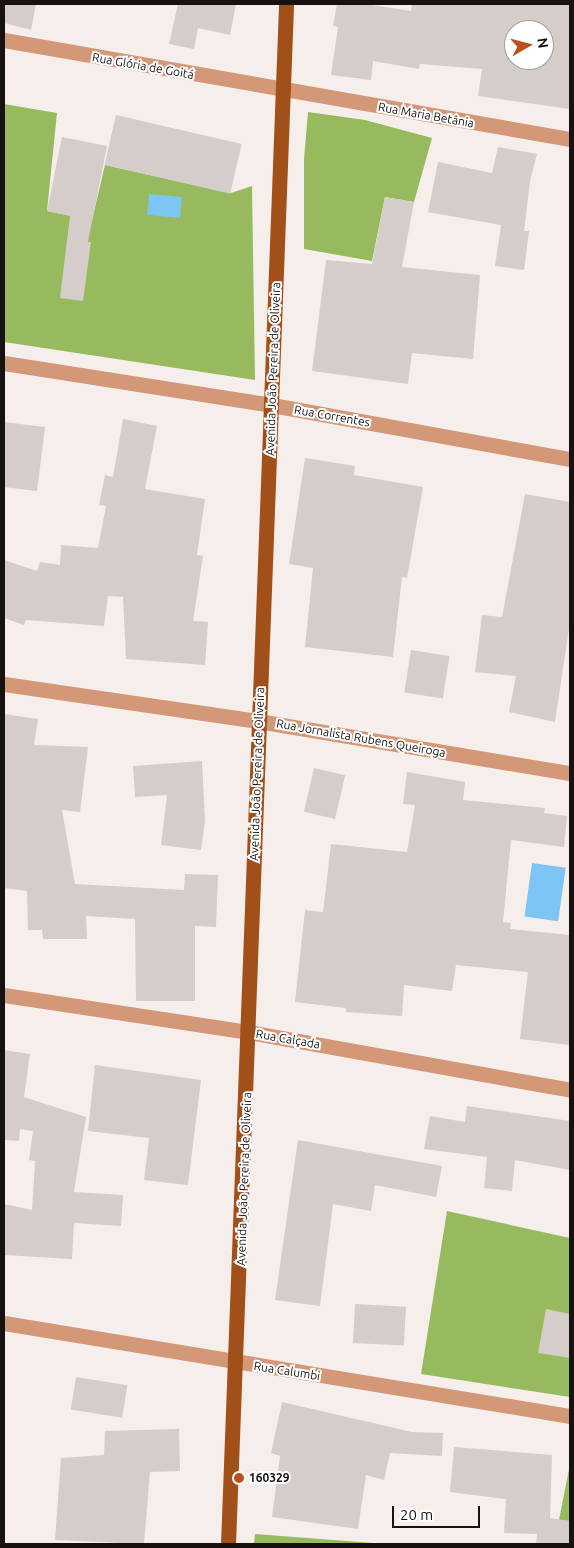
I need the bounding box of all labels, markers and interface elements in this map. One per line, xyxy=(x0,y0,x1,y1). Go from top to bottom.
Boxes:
north arrow xyxy=(504,20,554,70)
text: N xyxy=(534,37,552,49)
street label: Rua Glória de Goitá xyxy=(91,50,195,82)
street label: Rua Maria Betânia xyxy=(377,99,475,131)
street label: Avenida João Pereira de Oliveira xyxy=(263,282,283,456)
street label: Rua Correntes xyxy=(293,402,371,430)
street label: Avenida João Pereira de Oliveira xyxy=(247,687,267,861)
street label: Rua Jornalista Rubens Queiroga xyxy=(275,716,447,760)
street label: Rua Calçada xyxy=(255,1026,321,1052)
street label: Avenida João Pereira de Oliveira xyxy=(234,1092,254,1266)
street label: Rua Calumbi xyxy=(253,1359,321,1383)
place label: 160329 xyxy=(249,1471,290,1485)
marker: 160329 xyxy=(233,1472,245,1484)
scale bar xyxy=(394,1496,482,1528)
text: 20 m xyxy=(400,1506,433,1523)

